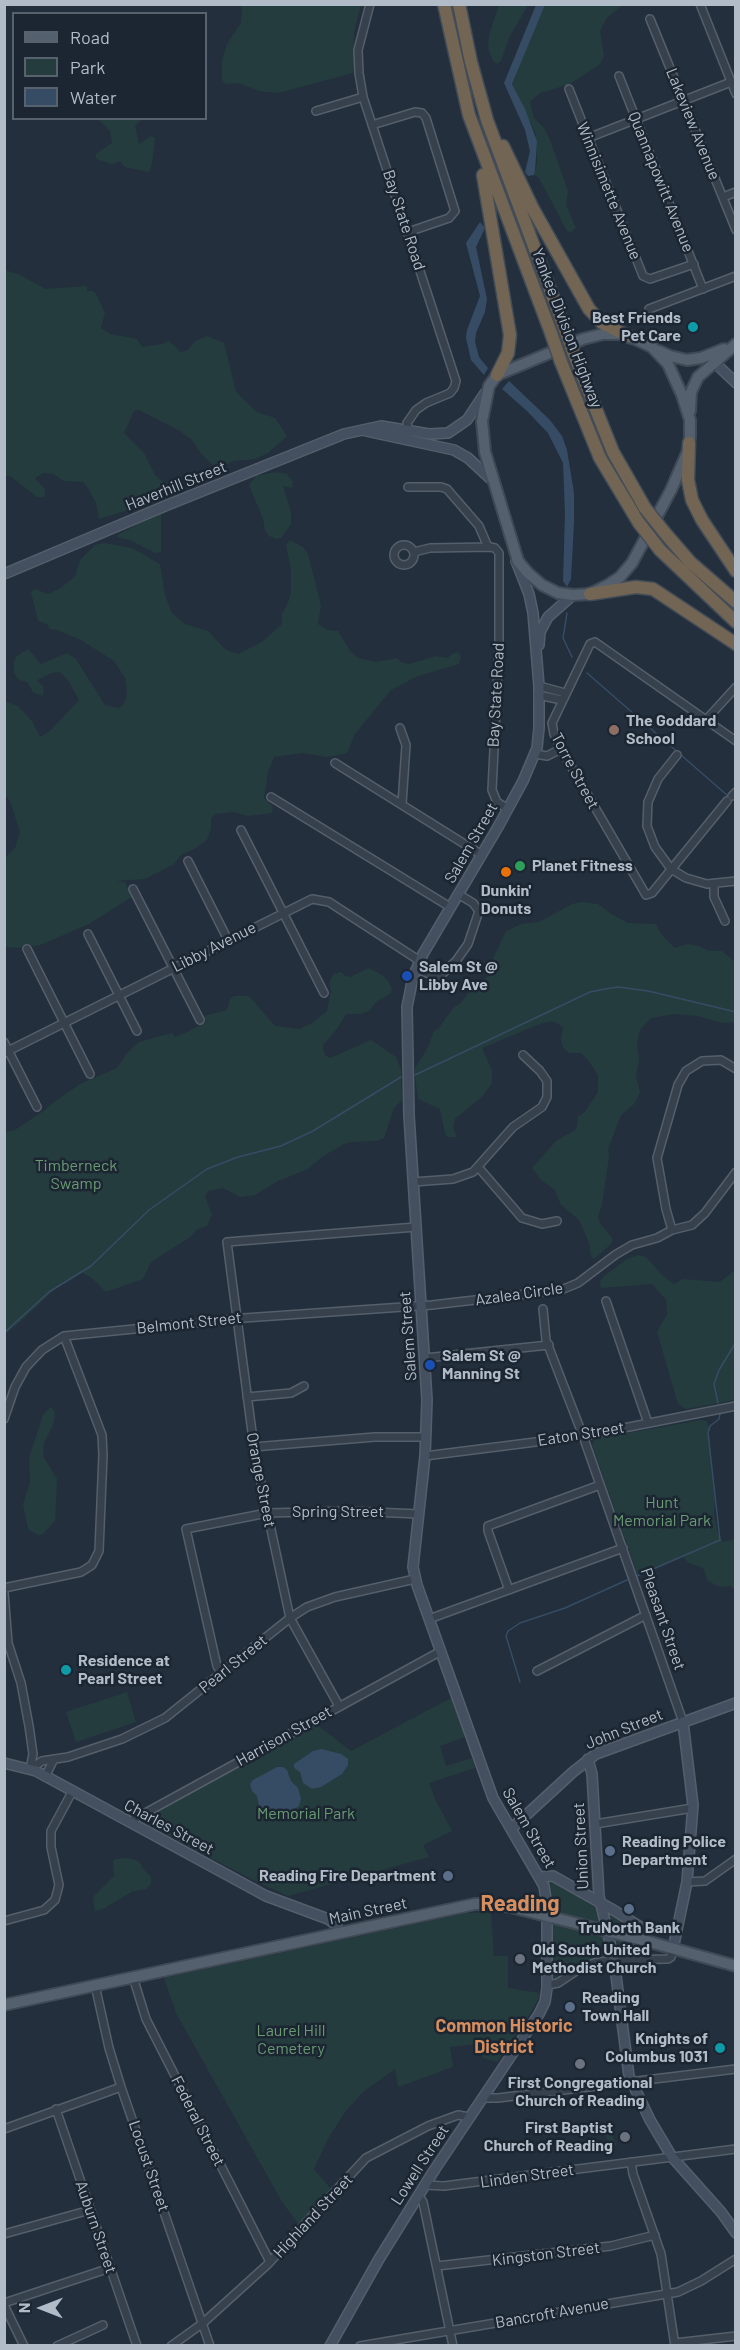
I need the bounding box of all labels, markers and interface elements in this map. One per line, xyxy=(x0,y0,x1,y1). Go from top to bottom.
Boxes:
legend xyxy=(12,12,207,120)
text: Road xyxy=(70,26,110,48)
text: Park xyxy=(70,56,105,78)
street label: Lakeview Avenue xyxy=(662,65,724,183)
text: Water xyxy=(70,86,117,108)
street label: Quannapowitt Avenue xyxy=(624,109,698,255)
street label: Winnisimette Avenue xyxy=(573,119,645,263)
street label: Bay State Road xyxy=(379,167,429,273)
street label: Yankee Division Highway xyxy=(528,245,606,411)
place label: Best Friends Pet Care xyxy=(592,308,681,346)
marker: Best Friends Pet Care xyxy=(686,320,700,334)
street label: Haverhill Street xyxy=(123,457,229,515)
street label: Bay State Road xyxy=(484,642,508,748)
place label: The Goddard School xyxy=(626,711,716,749)
marker: The Goddard School xyxy=(607,723,621,737)
street label: Torre Street xyxy=(547,730,603,812)
street label: Salem Street xyxy=(440,799,502,887)
place label: Planet Fitness xyxy=(532,856,633,876)
marker: Planet Fitness xyxy=(513,859,527,873)
marker: Dunkin' Donuts xyxy=(499,865,513,879)
place label: Dunkin' Donuts xyxy=(481,881,531,919)
street label: Libby Avenue xyxy=(169,918,259,976)
place label: Salem St @ Libby Ave xyxy=(419,957,498,995)
marker: Salem St @ Libby Ave xyxy=(400,969,414,983)
park label: Timberneck Swamp xyxy=(35,1156,117,1194)
street label: Azalea Circle xyxy=(474,1278,564,1310)
street label: Salem Street xyxy=(395,1291,421,1381)
street label: Belmont Street xyxy=(136,1308,242,1338)
place label: Salem St @ Manning St xyxy=(442,1346,521,1384)
marker: Salem St @ Manning St xyxy=(423,1358,437,1372)
street label: Eaton Street xyxy=(536,1418,626,1450)
street label: Orange Street xyxy=(242,1431,280,1529)
park label: Hunt Memorial Park xyxy=(613,1493,711,1531)
street label: Spring Street xyxy=(292,1502,384,1522)
street label: Pleasant Street xyxy=(637,1565,689,1673)
street label: Pearl Street xyxy=(195,1631,271,1697)
place label: Residence at Pearl Street xyxy=(78,1651,170,1689)
marker: Residence at Pearl Street xyxy=(59,1663,73,1677)
street label: Harrison Street xyxy=(233,1702,335,1770)
street label: John Street xyxy=(582,1705,666,1753)
street label: Salem Street xyxy=(498,1784,560,1872)
street label: Charles Street xyxy=(121,1795,217,1859)
street label: Union Street xyxy=(569,1802,593,1890)
park label: Memorial Park xyxy=(257,1804,355,1824)
place label: Reading Police Department xyxy=(622,1832,726,1870)
marker: Reading Police Department xyxy=(603,1844,617,1858)
place label: Reading Fire Department xyxy=(259,1866,436,1886)
marker: Reading Fire Department xyxy=(441,1869,455,1883)
district label: Reading xyxy=(480,1891,560,1917)
street label: Main Street xyxy=(327,1893,409,1929)
marker: TruNorth Bank xyxy=(622,1902,636,1916)
place label: TruNorth Bank xyxy=(578,1918,680,1938)
place label: Old South United Methodist Church xyxy=(532,1940,657,1978)
marker: Old South United Methodist Church xyxy=(513,1952,527,1966)
place label: Reading Town Hall xyxy=(582,1988,649,2026)
marker: Reading Town Hall xyxy=(563,2000,577,2014)
district label: Common Historic District xyxy=(435,2015,573,2058)
park label: Laurel Hill Cemetery xyxy=(257,2021,325,2059)
place label: Knights of Columbus 1031 xyxy=(605,2029,708,2067)
marker: Knights of Columbus 1031 xyxy=(713,2041,727,2055)
marker: First Congregational Church of Reading xyxy=(573,2057,587,2071)
street label: Federal Street xyxy=(167,2073,229,2169)
place label: First Congregational Church of Reading xyxy=(508,2073,652,2111)
street label: Locust Street xyxy=(124,2118,174,2214)
place label: First Baptist Church of Reading xyxy=(484,2118,613,2156)
street label: Lowell Street xyxy=(387,2121,453,2209)
marker: First Baptist Church of Reading xyxy=(618,2130,632,2144)
street label: Linden Street xyxy=(479,2160,575,2192)
street label: Highland Street xyxy=(269,2170,357,2262)
street label: Auburn Street xyxy=(71,2178,121,2276)
street label: Kingston Street xyxy=(491,2238,601,2270)
north arrow xyxy=(12,2278,72,2338)
street label: Bancroft Avenue xyxy=(494,2294,610,2332)
text: N xyxy=(14,2303,33,2313)

